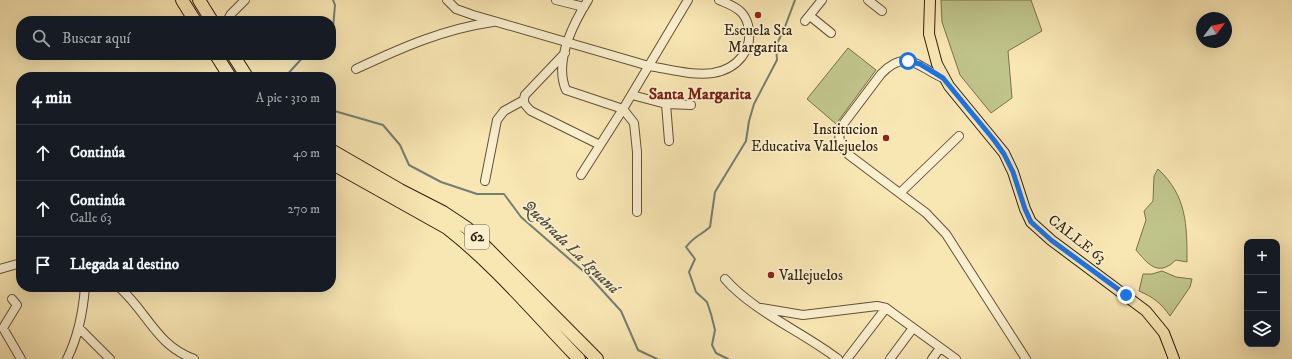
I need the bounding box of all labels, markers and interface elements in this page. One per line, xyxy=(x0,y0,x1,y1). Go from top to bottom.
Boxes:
marker: Escuela Sta Margarita xyxy=(753,10,763,20)
north arrow xyxy=(1196,12,1232,48)
search box xyxy=(16,16,336,60)
place label: Escuela Sta Margarita xyxy=(724,21,793,57)
icon: search xyxy=(30,27,52,49)
text: Buscar aquí xyxy=(62,29,130,48)
route start xyxy=(899,52,917,70)
district label: Santa Margarita xyxy=(649,84,753,104)
text: 4 min xyxy=(32,87,71,109)
text: A pie · 310 m xyxy=(256,90,320,106)
place label: Institucion Educativa Vallejuelos xyxy=(751,120,878,156)
marker: Institucion Educativa Vallejuelos xyxy=(881,133,891,143)
icon: ahead xyxy=(32,142,54,164)
text: Continúa xyxy=(70,143,125,162)
text: 40 m xyxy=(293,145,320,161)
text: Continúa xyxy=(70,191,125,210)
water label: Quebrada La Iguaná xyxy=(518,196,625,300)
icon: ahead xyxy=(32,198,54,220)
text: 270 m xyxy=(288,201,320,217)
text: Calle 63 xyxy=(70,210,112,226)
street label: CALLE 63 xyxy=(1044,210,1110,268)
road number: 62 xyxy=(465,225,489,249)
map controls xyxy=(1244,239,1280,347)
button: + xyxy=(1244,239,1280,275)
icon: arrive xyxy=(32,254,54,276)
text: Llegada al destino xyxy=(70,255,179,274)
place label: Vallejuelos xyxy=(778,266,843,285)
marker: Vallejuelos xyxy=(766,270,776,280)
button: − xyxy=(1244,275,1280,311)
route end xyxy=(1117,286,1135,304)
button: layers xyxy=(1244,311,1280,347)

